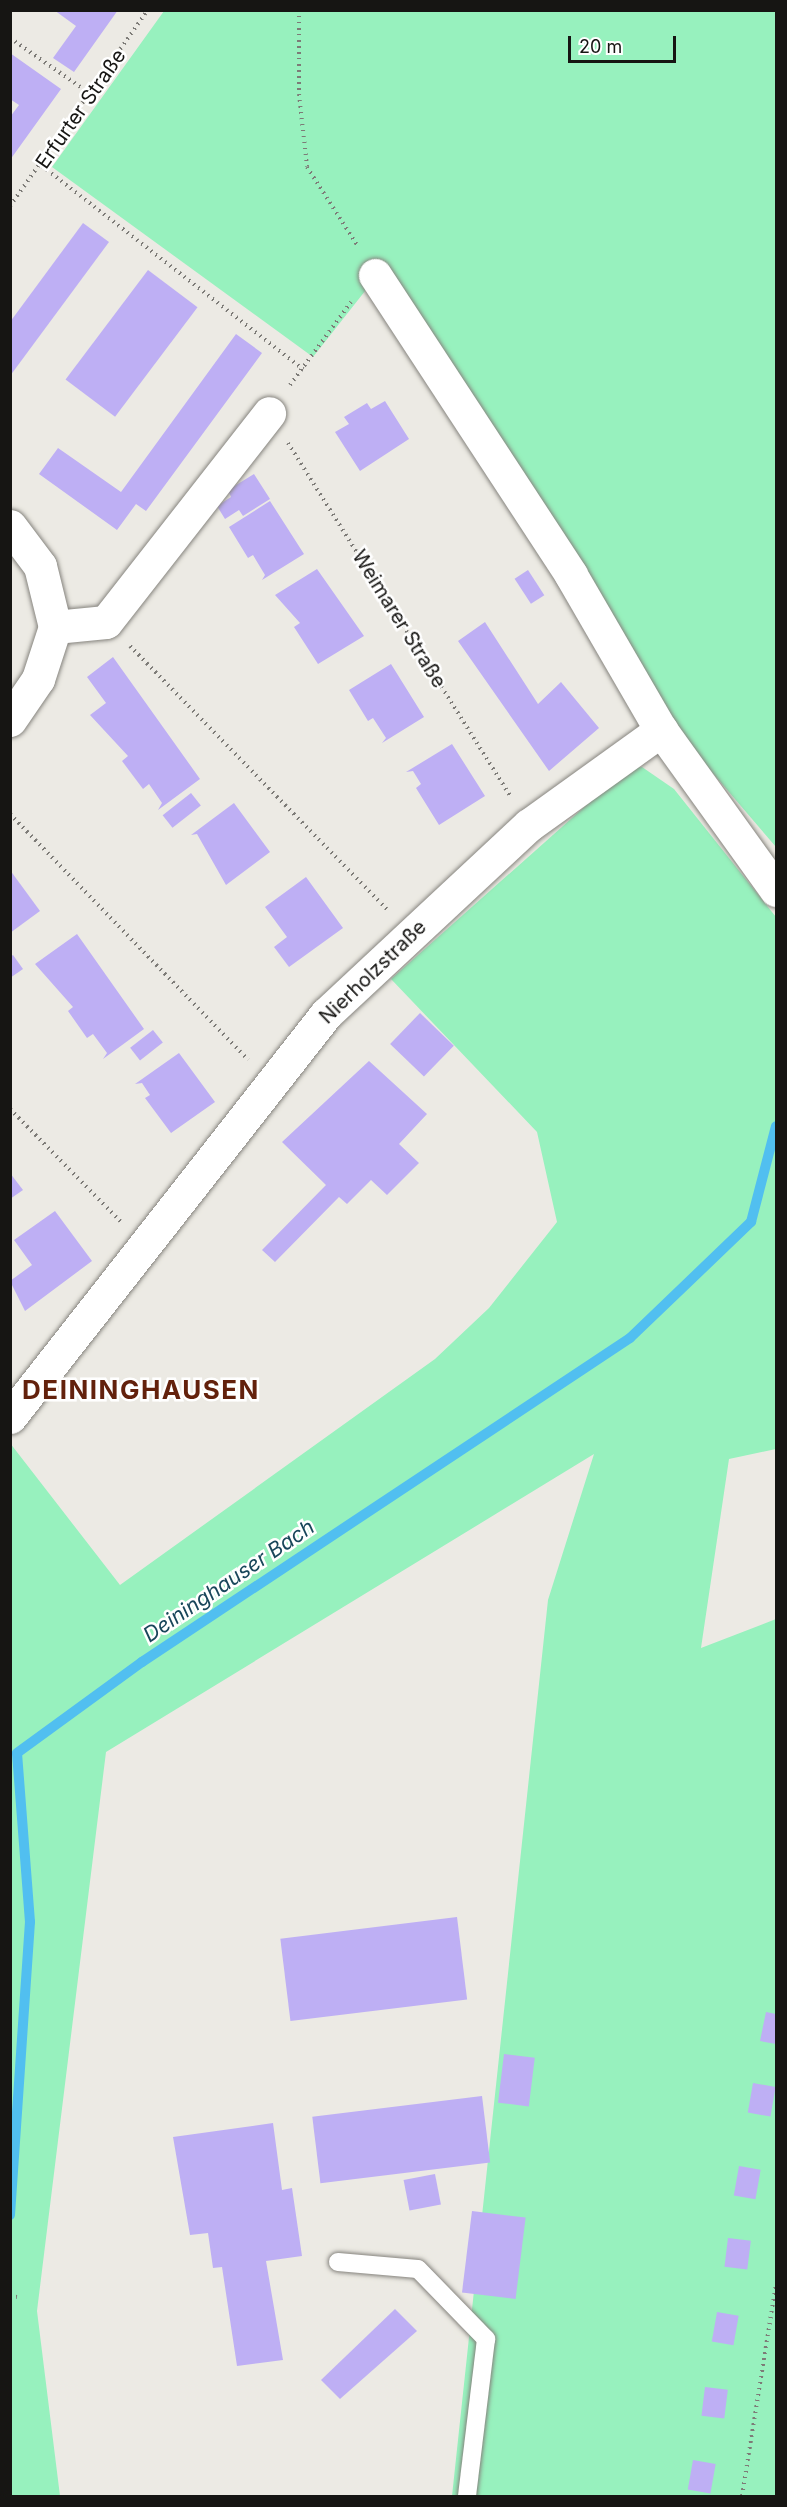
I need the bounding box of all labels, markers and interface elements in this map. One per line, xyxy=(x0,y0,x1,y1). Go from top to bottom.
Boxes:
scale bar xyxy=(571,24,679,62)
text: 20 m xyxy=(579,36,622,57)
street label: Erfurter Straße xyxy=(31,45,131,173)
street label: Weimarer Straße xyxy=(347,546,451,692)
street label: Nierholzstraße xyxy=(315,915,431,1029)
district label: DEININGHAUSEN xyxy=(22,1374,260,1406)
water label: Deininghauser Bach xyxy=(139,1514,319,1648)

